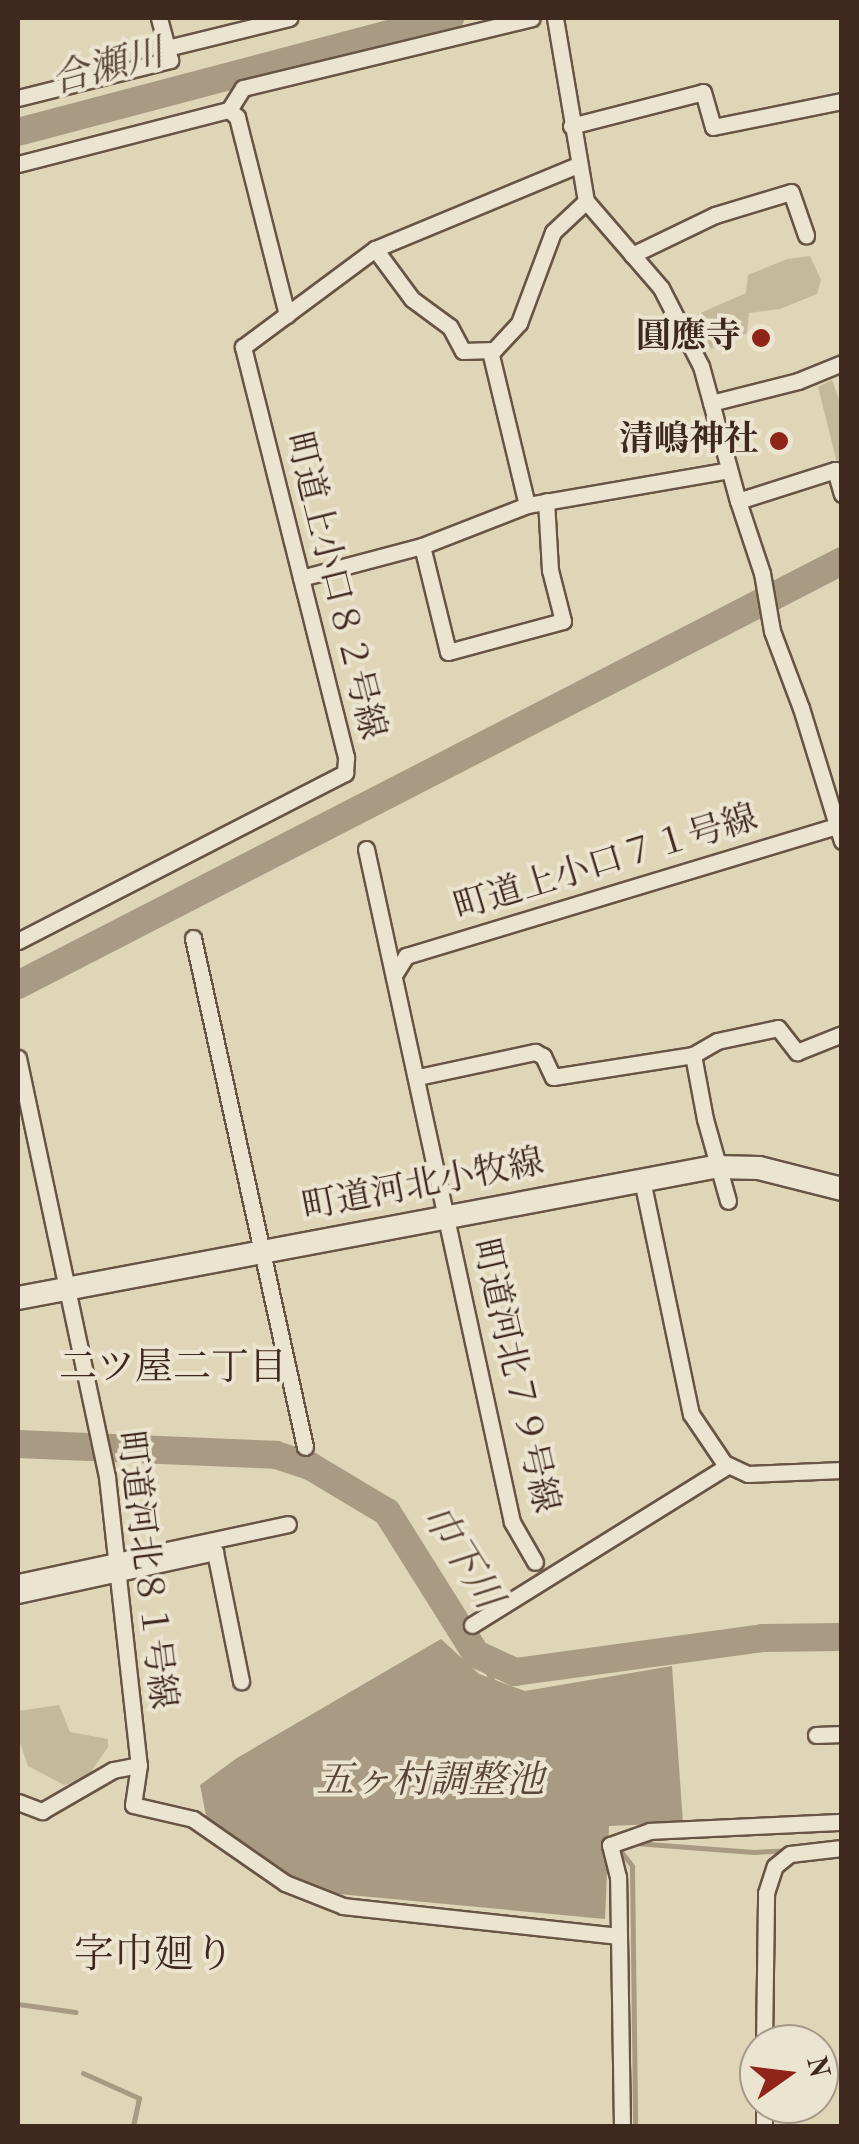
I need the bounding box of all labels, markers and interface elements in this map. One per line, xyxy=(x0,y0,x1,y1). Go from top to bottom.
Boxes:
water label: 合瀬川 xyxy=(47,32,169,106)
place label: 圓應寺 xyxy=(636,317,741,359)
marker: 圓應寺 xyxy=(750,327,772,349)
place label: 清嶋神社 xyxy=(619,420,759,462)
street label: 町道上小口８２号線 xyxy=(276,428,392,744)
marker: 清嶋神社 xyxy=(768,430,790,452)
street label: 町道上小口７１号線 xyxy=(449,798,763,930)
street label: 町道河北小牧線 xyxy=(299,1142,547,1230)
street label: 町道河北７９号線 xyxy=(462,1235,566,1517)
district label: 二ツ屋二丁目 xyxy=(59,1347,287,1393)
street label: 町道河北８１号線 xyxy=(107,1428,183,1712)
water label: 巾下川 xyxy=(410,1498,510,1618)
water label: 五ヶ村調整池 xyxy=(316,1760,544,1806)
district label: 字巾廻り xyxy=(74,1933,234,1981)
north arrow xyxy=(739,2024,839,2124)
text: N xyxy=(800,2053,832,2081)

